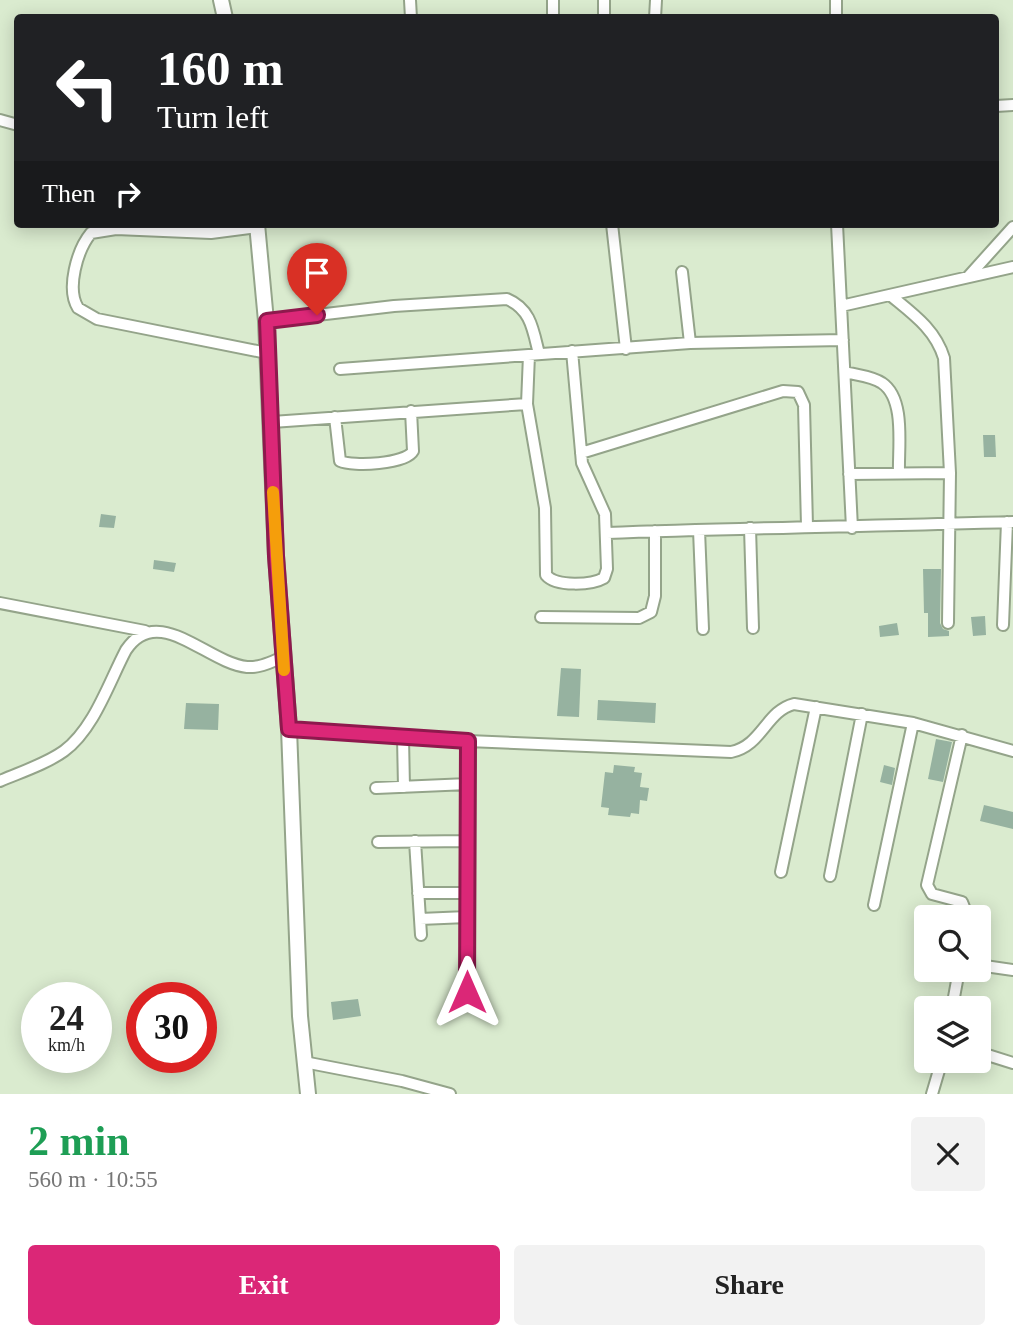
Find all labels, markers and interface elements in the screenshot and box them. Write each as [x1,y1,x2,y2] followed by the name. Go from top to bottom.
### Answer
[157,41,284,96] text: 160 m
[42,42,133,133] icon: left
[157,99,269,135] text: Turn left
[109,175,147,213] icon: right
[42,179,95,208] text: Then
[287,243,347,315] pin
[298,254,336,292] icon: arrive
[914,905,991,1073] map controls
[914,905,991,982] button: search
[430,955,504,1029] position arrow
[126,982,217,1073] speed limit sign: 30
[914,996,991,1073] button: layers
[49,999,84,1038] text: 24
[48,1035,85,1055] text: km/h
[911,1117,985,1191] button: close
[28,1118,130,1164] text: 2 min
[28,1167,158,1192] text: 560 m · 10:55
[28,1245,500,1325] button: Exit
[514,1245,985,1325] button: Share

